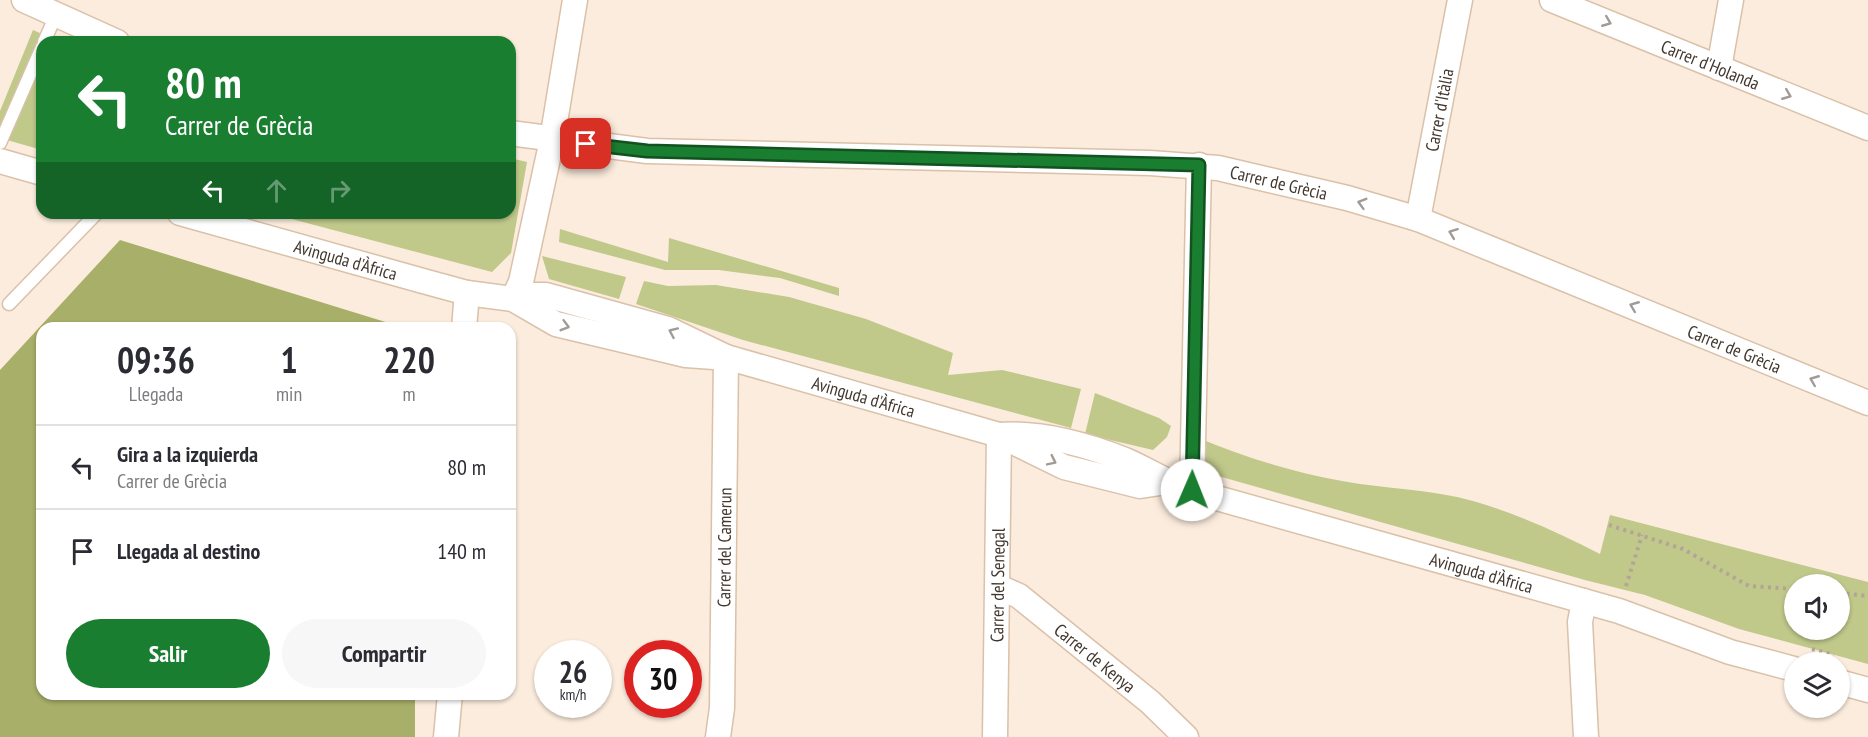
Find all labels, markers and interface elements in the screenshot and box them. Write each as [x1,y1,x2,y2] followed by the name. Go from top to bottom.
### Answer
[1600,15,1611,27] one-way arrow
[1658,34,1763,94] street label: Carrer d'Holanda
[165,55,242,110] text: 80 m
[66,60,144,138] icon: left
[1420,67,1458,153] street label: Carrer d'Itàlia
[1782,88,1792,101] one-way arrow
[165,108,313,142] text: Carrer de Grècia
[560,118,611,169] pin
[569,127,602,160] icon: arrive
[1228,160,1330,205] street label: Carrer de Grècia
[197,174,230,207] icon: left
[260,174,293,207] icon: ahead
[323,174,356,207] icon: right
[1357,198,1368,210] one-way arrow
[1448,227,1459,240] one-way arrow
[291,234,400,285] street label: Avinguda d'Àfrica
[1629,301,1640,313] one-way arrow
[559,319,570,331] one-way arrow
[1684,319,1785,378] street label: Carrer de Grècia
[669,327,680,339] one-way arrow
[117,336,195,383] text: 09:36
[280,336,298,383] text: 1
[383,336,435,383] text: 220
[809,371,918,422] street label: Avinguda d'Àfrica
[1809,375,1820,387] one-way arrow
[129,381,183,407] text: Llegada
[276,381,302,407] text: min
[403,381,416,407] text: m
[117,440,258,468] text: Gira a la izquierda
[66,451,99,484] icon: left
[447,453,486,481] text: 80 m
[1045,454,1056,466] one-way arrow
[1160,458,1224,522] position arrow
[117,468,227,494] text: Carrer de Grècia
[712,487,736,607] street label: Carrer del Camerun
[985,527,1009,642] street label: Carrer del Senegal
[66,535,99,568] icon: arrive
[117,537,260,565] text: Llegada al destino
[437,537,486,565] text: 140 m
[1427,547,1536,598] street label: Avinguda d'Àfrica
[1784,574,1850,718] map controls
[1784,574,1850,640] button: sound
[1050,618,1141,697] street label: Carrer de Kenya
[66,619,270,688] button: Salir
[282,619,486,688] button: Compartir
[624,640,702,718] speed limit sign: 30
[559,652,587,691] text: 26
[1784,652,1850,718] button: layers
[560,685,586,704] text: km/h

